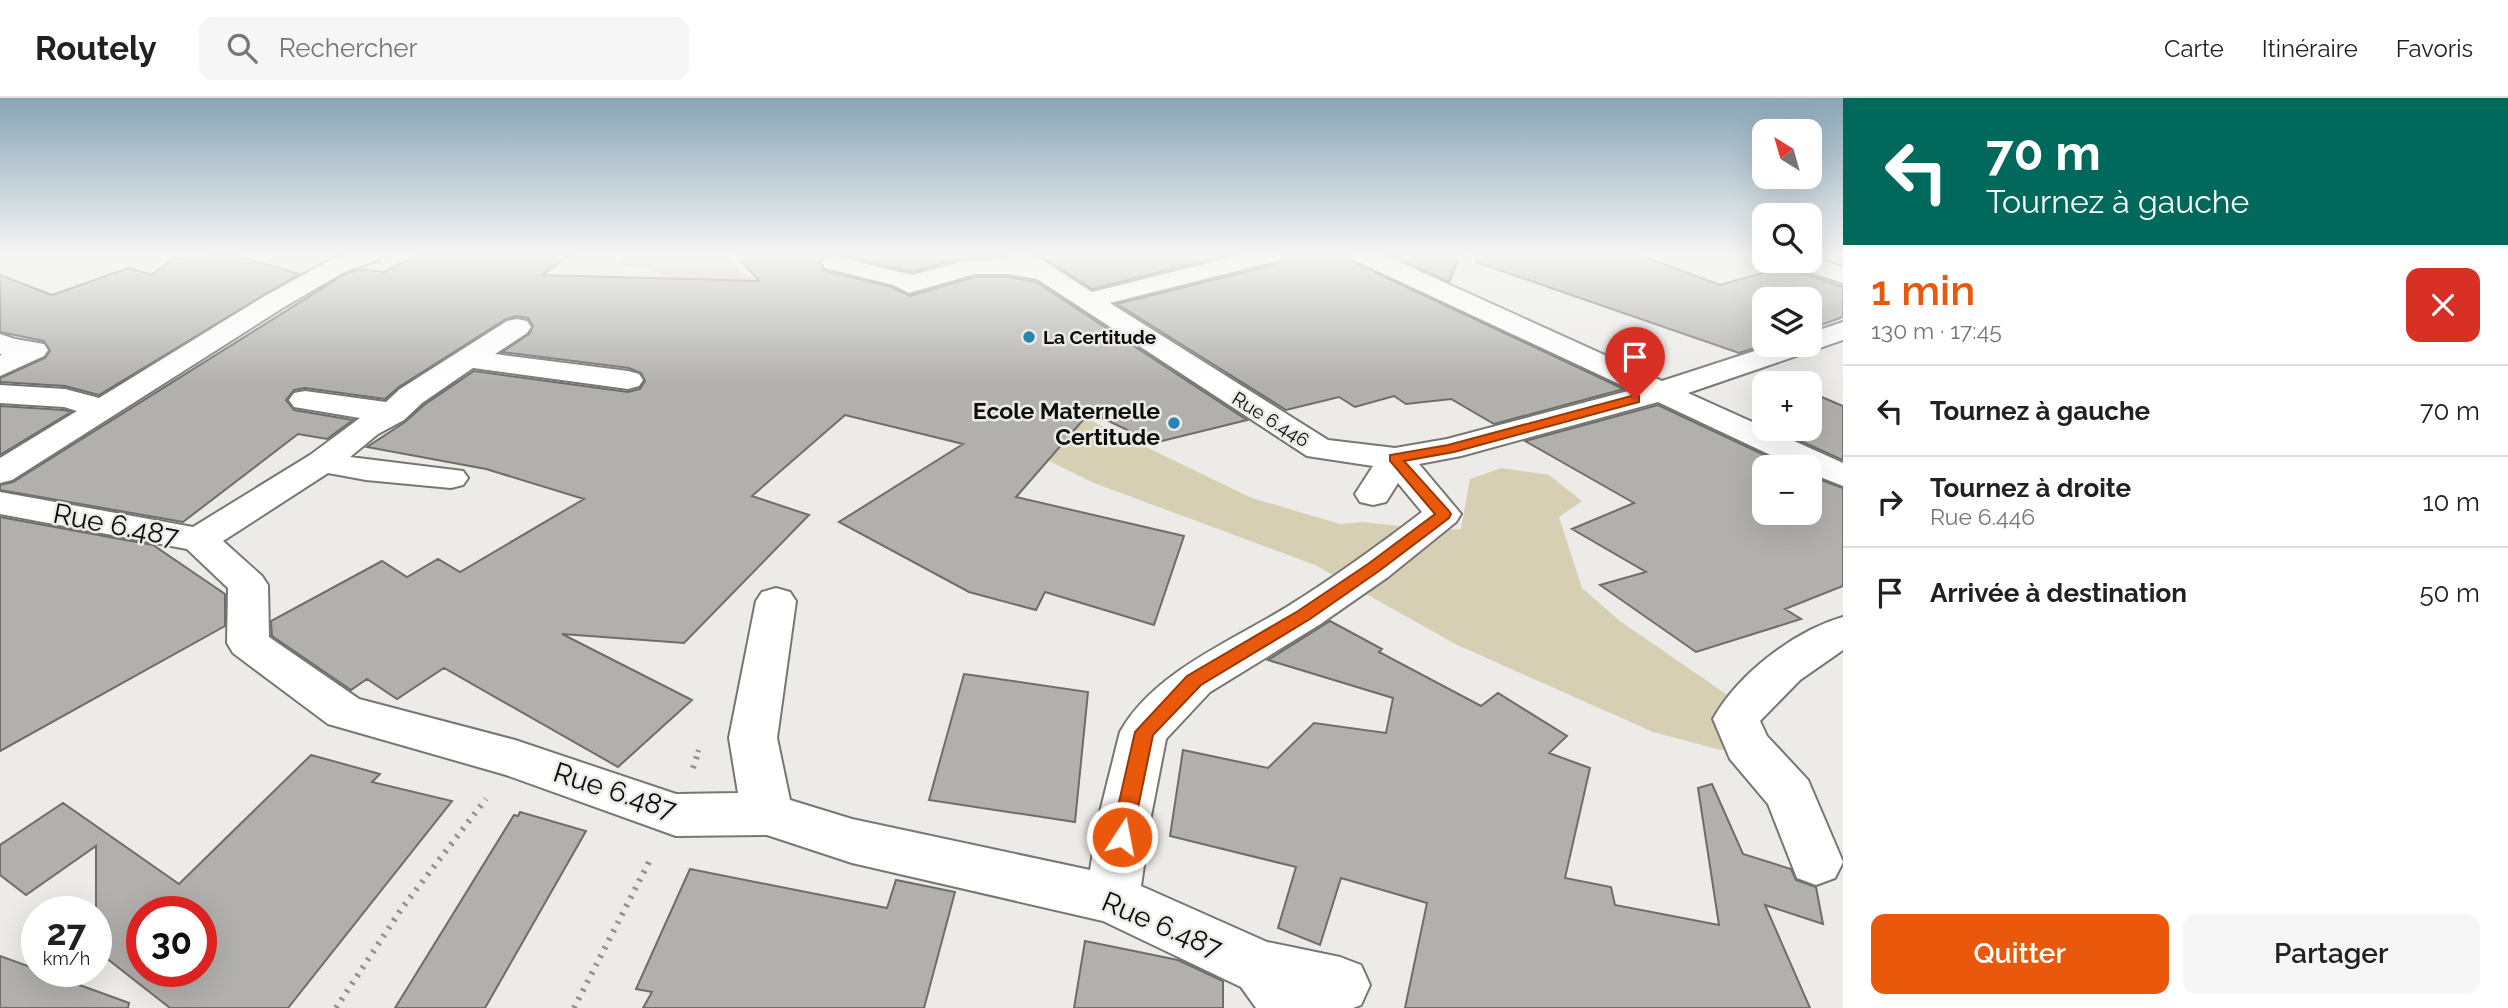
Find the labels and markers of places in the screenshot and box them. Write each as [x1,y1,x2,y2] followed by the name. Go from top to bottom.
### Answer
[1043,326,1156,348] place label: La Certitude
[1605,327,1665,399] pin
[1021,329,1037,345] marker: La Certitude
[973,397,1160,450] place label: Ecole Maternelle Certitude
[1166,415,1182,431] marker: Ecole Maternelle Certitude

